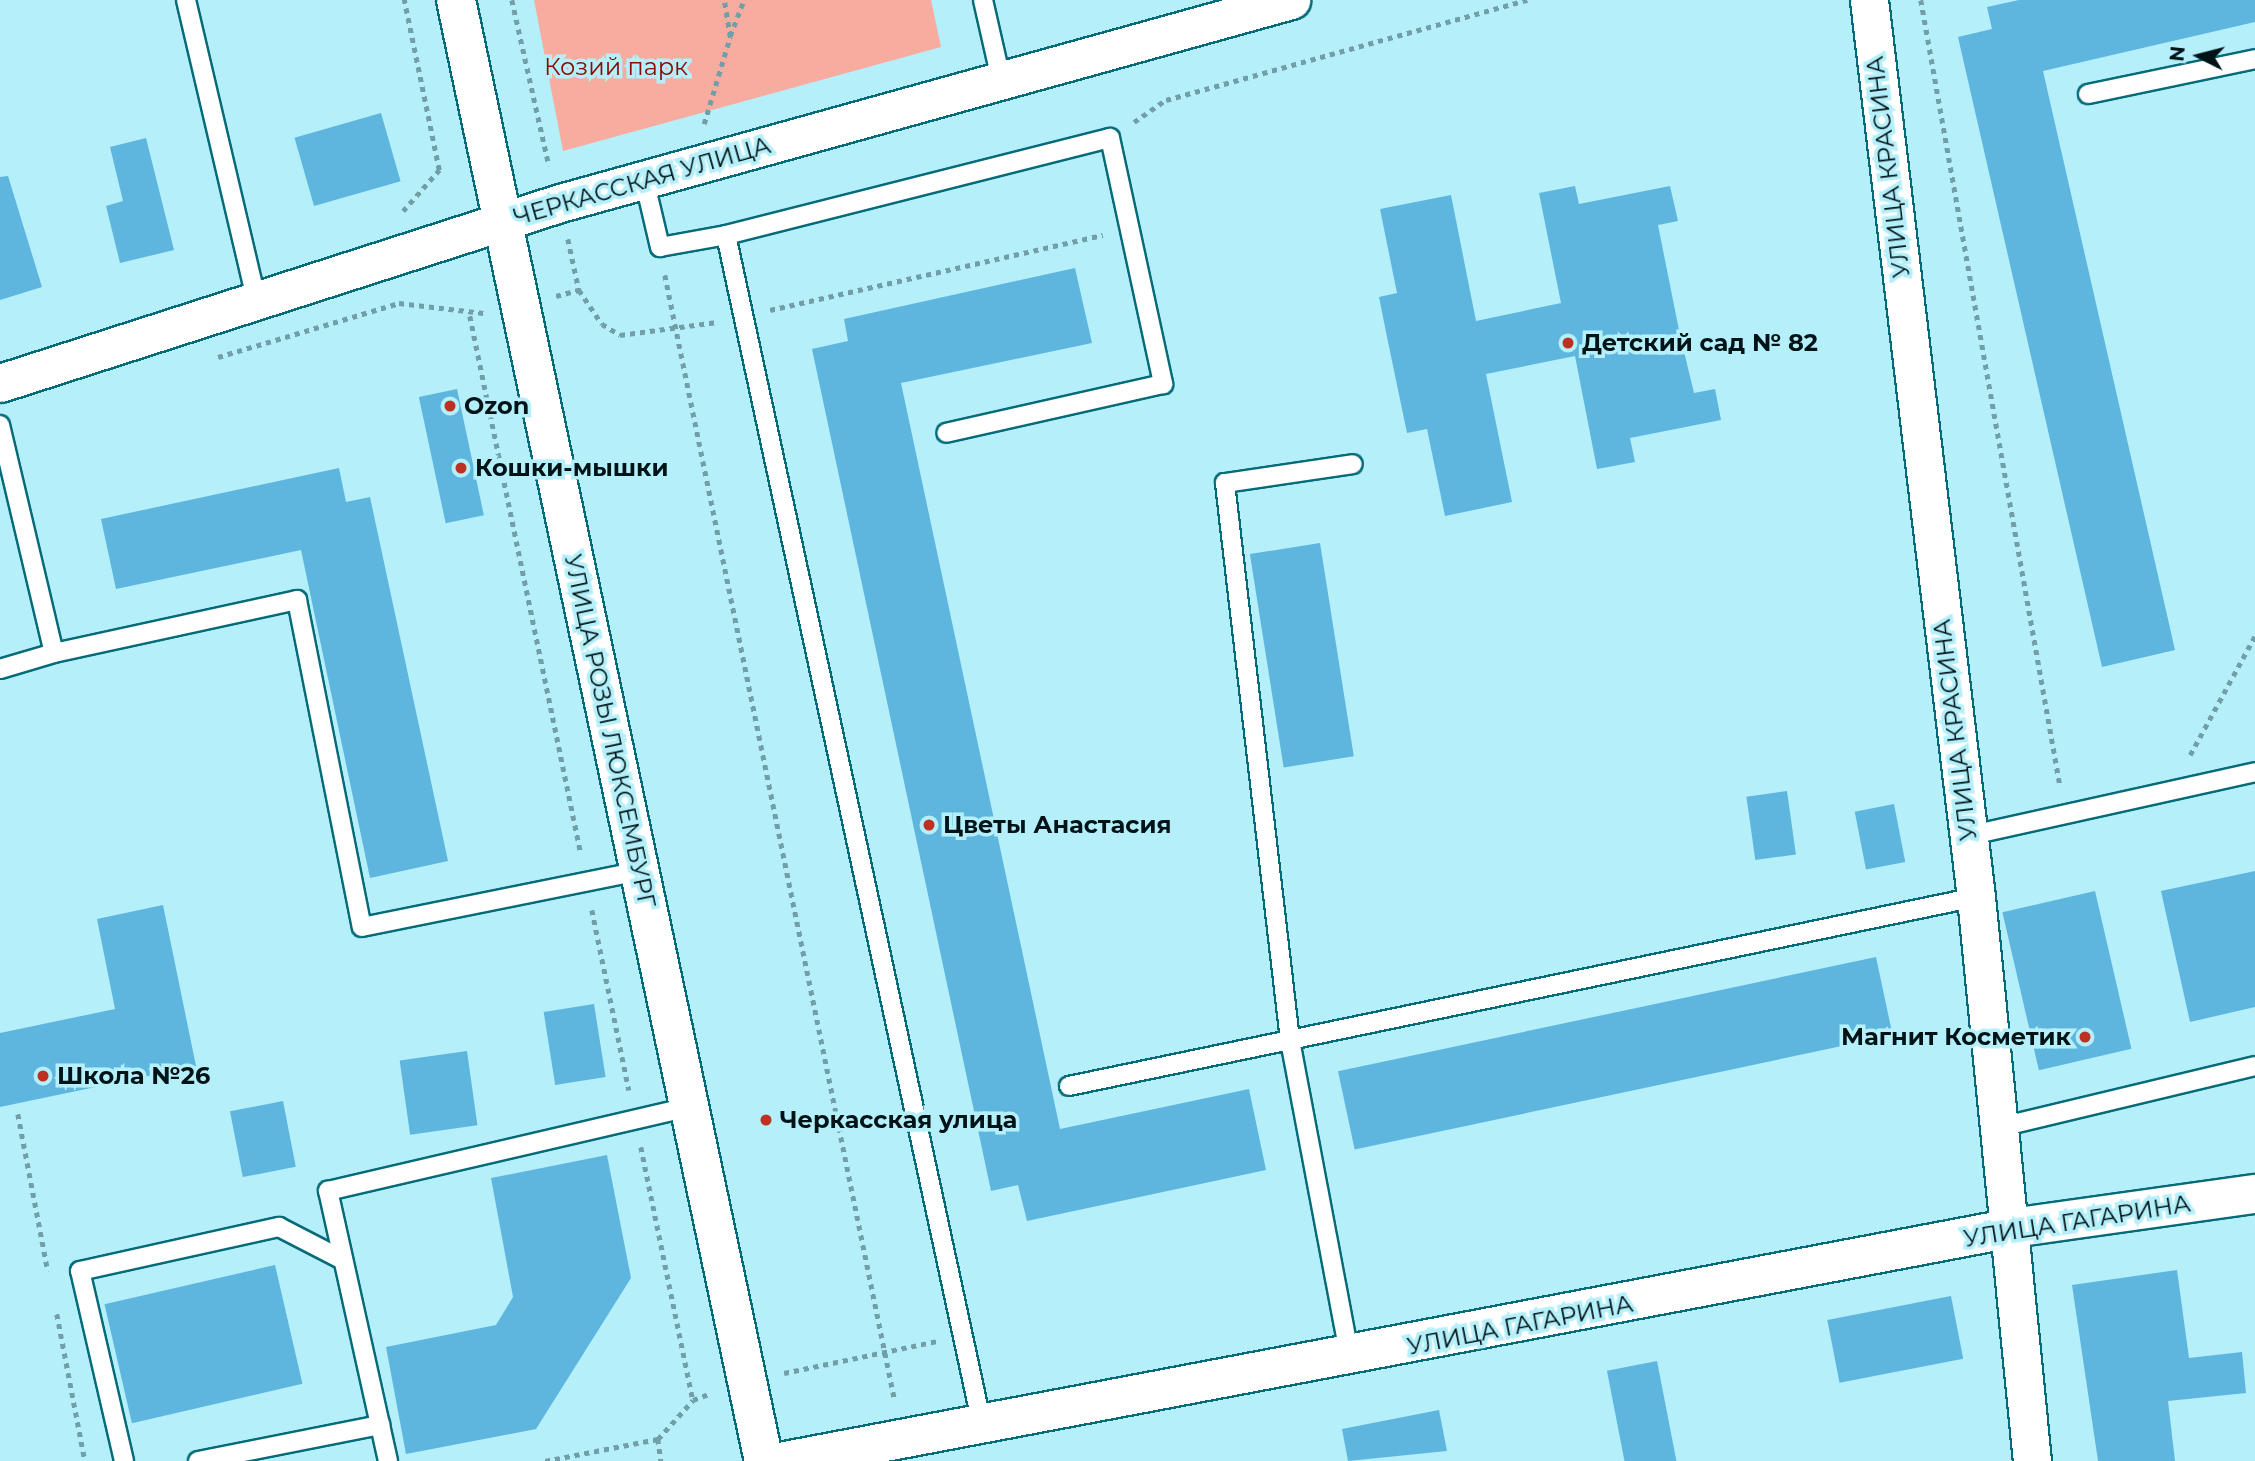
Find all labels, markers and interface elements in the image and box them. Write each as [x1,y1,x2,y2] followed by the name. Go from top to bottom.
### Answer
[2164,21,2234,91] north arrow
[2165,45,2190,63] text: N
[544,53,688,81] park label: Козий парк
[1860,55,1916,279] street label: УЛИЦА КРАСИНА
[510,130,774,232] street label: ЧЕРКАССКАЯ УЛИЦА
[1582,329,1818,357] place label: Детский сад № 82
[1560,335,1576,351] marker: Детский сад № 82
[464,392,529,420] place label: Ozon
[442,398,458,414] marker: Ozon
[475,454,669,482] place label: Кошки-мышки
[453,460,469,476] marker: Кошки-мышки
[558,552,662,910] street label: УЛИЦА РОЗЫ ЛЮКСЕМБУРГ
[1927,618,1983,842] street label: УЛИЦА КРАСИНА
[943,811,1171,839] place label: Цветы Анастасия
[921,817,937,833] marker: Цветы Анастасия
[1841,1023,2071,1051] place label: Магнит Косметик
[2077,1029,2093,1045] marker: Магнит Косметик
[57,1062,210,1090] place label: Школа №26
[35,1068,51,1084] marker: Школа №26
[780,1106,1017,1134] place label: Черкасская улица
[758,1112,774,1128] marker: Черкасская улица
[1961,1189,2193,1253] street label: УЛИЦА ГАГАРИНА
[1405,1289,1635,1361] street label: УЛИЦА ГАГАРИНА

